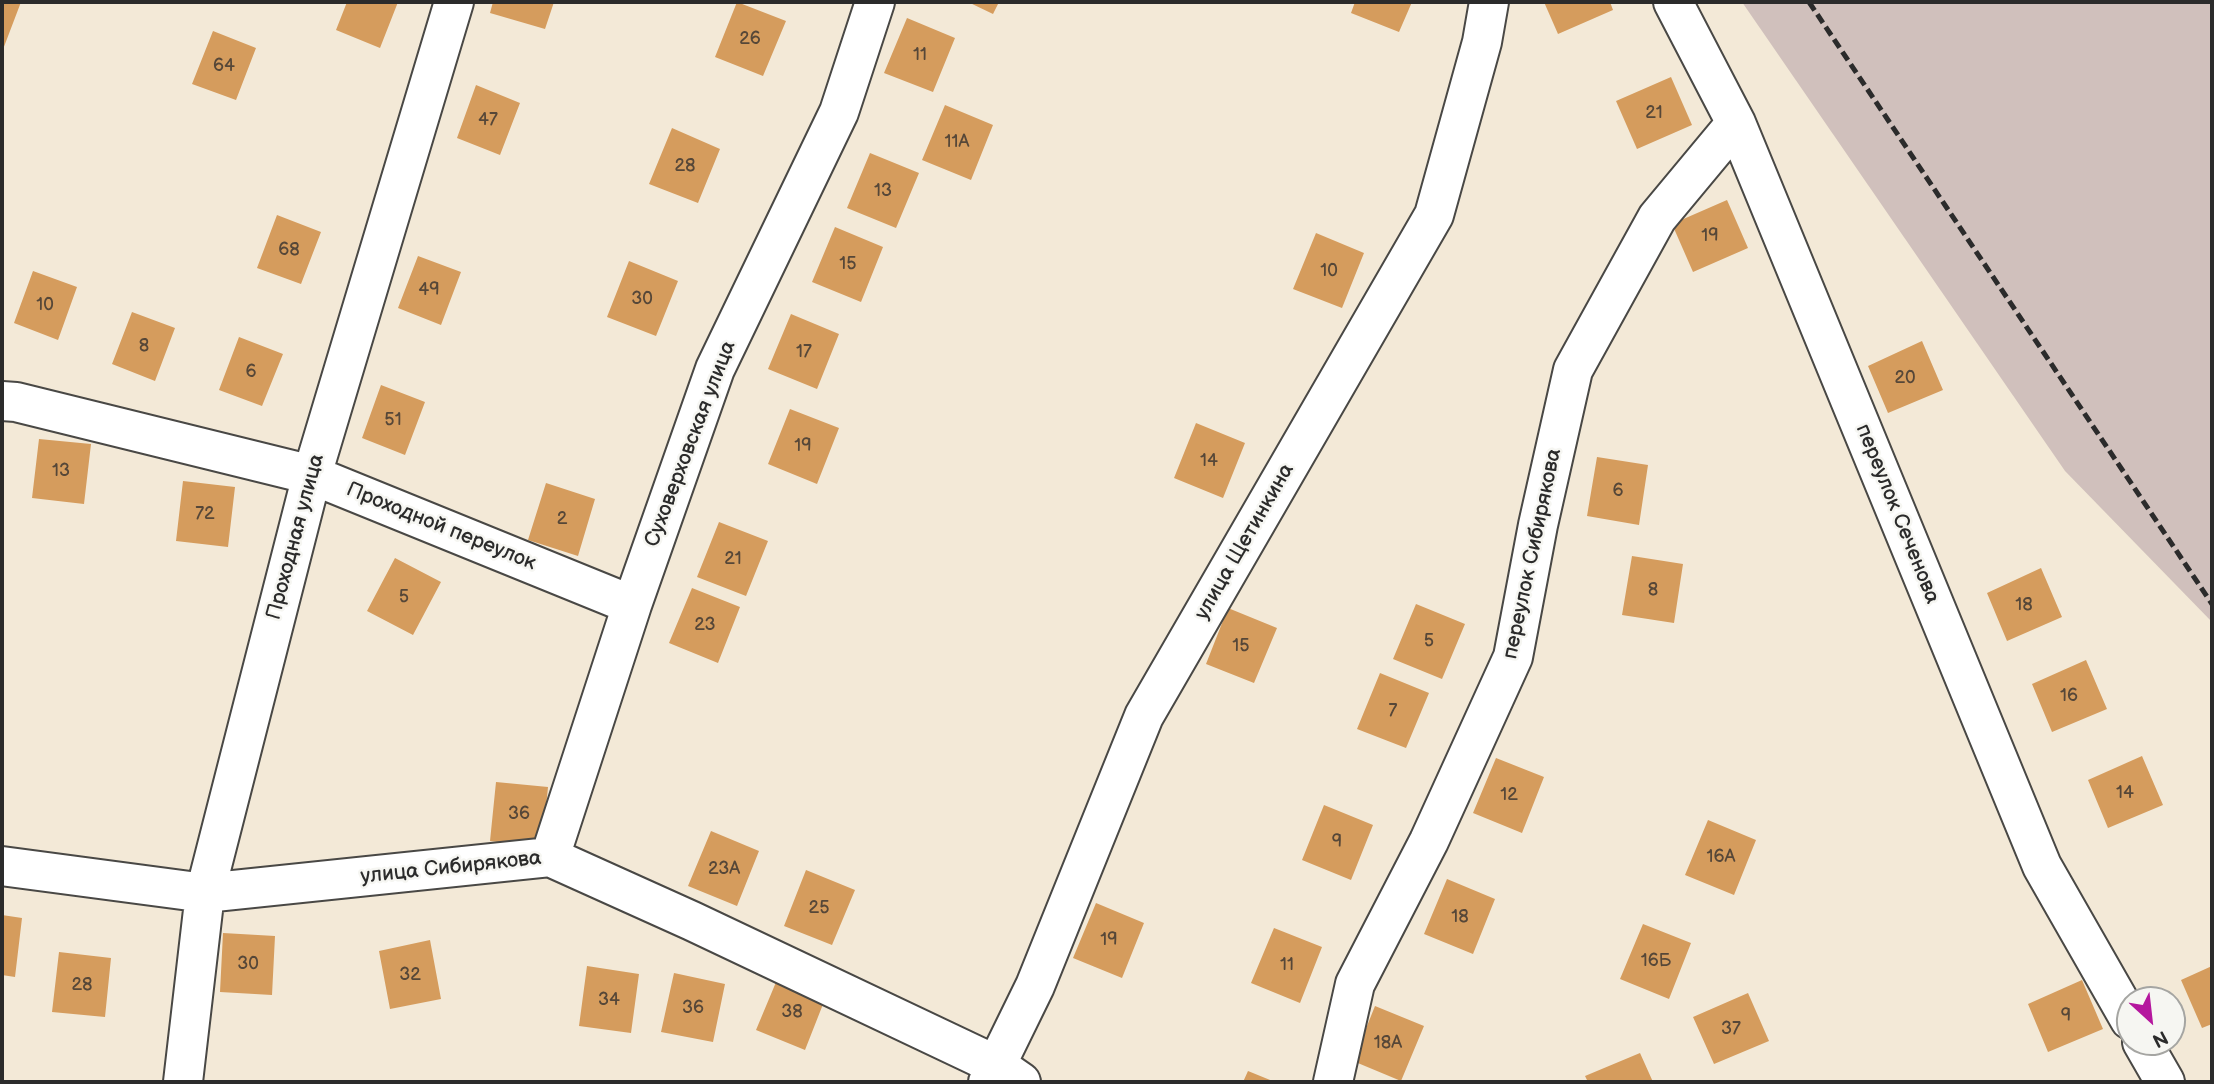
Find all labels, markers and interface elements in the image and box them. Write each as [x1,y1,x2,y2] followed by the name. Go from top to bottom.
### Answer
[739,28,761,50] house number: 26
[913,44,927,66] house number: 11
[213,55,235,77] house number: 64
[1645,102,1663,124] house number: 21
[478,109,498,131] house number: 47
[945,131,969,153] house number: 11А
[674,155,696,177] house number: 28
[874,180,892,202] house number: 13
[1701,225,1719,247] house number: 19
[278,239,300,261] house number: 68
[839,253,857,275] house number: 15
[1320,260,1338,282] house number: 10
[418,279,440,301] house number: 49
[631,288,653,310] house number: 30
[36,294,54,316] house number: 10
[139,335,149,357] house number: 8
[640,337,742,551] street label: Суховерховская улица
[796,341,812,363] house number: 17
[246,361,256,383] house number: 6
[1894,367,1916,389] house number: 20
[384,409,402,431] house number: 51
[1849,420,1945,608] street label: переулок Сеченова
[794,435,812,457] house number: 19
[1498,446,1568,662] street label: переулок Сибирякова
[1200,450,1218,472] house number: 14
[262,451,330,623] street label: Проходная улица
[1190,459,1300,625] street label: улица Щетинкина
[52,460,70,482] house number: 13
[342,477,540,577] street label: Проходной переулок
[1613,480,1623,502] house number: 6
[195,503,215,525] house number: 72
[557,508,567,530] house number: 2
[724,548,742,570] house number: 21
[1648,579,1658,601] house number: 8
[399,586,409,608] house number: 5
[2015,594,2033,616] house number: 18
[694,614,716,636] house number: 23
[1424,630,1434,652] house number: 5
[1232,635,1250,657] house number: 15
[2060,685,2078,707] house number: 16
[1389,700,1397,722] house number: 7
[2116,782,2134,804] house number: 14
[1500,784,1518,806] house number: 12
[508,803,530,825] house number: 36
[1332,831,1342,853] house number: 9
[359,846,543,890] street label: улица Сибирякова
[1707,846,1735,868] house number: 16А
[708,858,740,880] house number: 23А
[809,897,829,919] house number: 25
[1451,906,1469,928] house number: 18
[1100,929,1118,951] house number: 19
[1641,950,1671,972] house number: 16Б
[237,953,259,975] house number: 30
[1280,954,1294,976] house number: 11
[399,964,421,986] house number: 32
[71,974,93,996] house number: 28
[2116,986,2186,1056] north arrow
[598,989,620,1011] house number: 34
[682,997,704,1019] house number: 36
[781,1001,803,1023] house number: 38
[2061,1005,2071,1027] house number: 9
[1721,1018,1741,1040] house number: 37
[2148,1025,2171,1052] text: N
[1374,1032,1402,1054] house number: 18А

